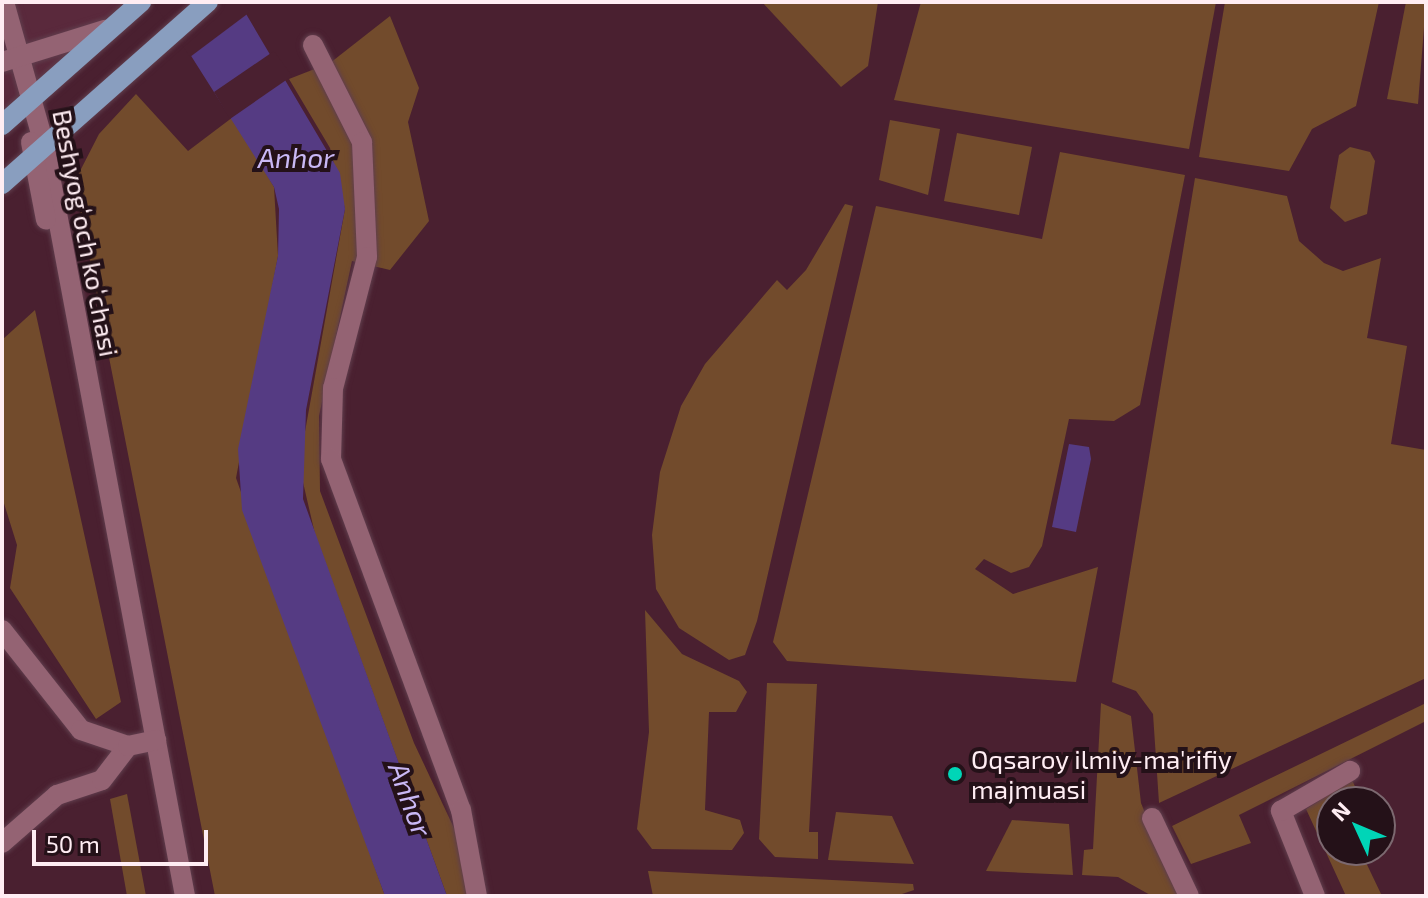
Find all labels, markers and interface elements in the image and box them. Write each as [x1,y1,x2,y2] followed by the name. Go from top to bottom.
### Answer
[47,107,125,359] street label: Beshyogʻoch koʻchasi
[258,140,334,174] water label: Anhor
[971,743,1232,804] place label: Oqsaroy ilmiy-ma'rifiy majmuasi
[382,757,440,841] water label: Anhor
[946,765,964,783] marker: Oqsaroy ilmiy-ma'rifiy majmuasi
[1316,786,1396,866] north arrow
[1325,796,1355,825] text: N
[36,814,212,864] scale bar
[46,829,100,858] text: 50 m

